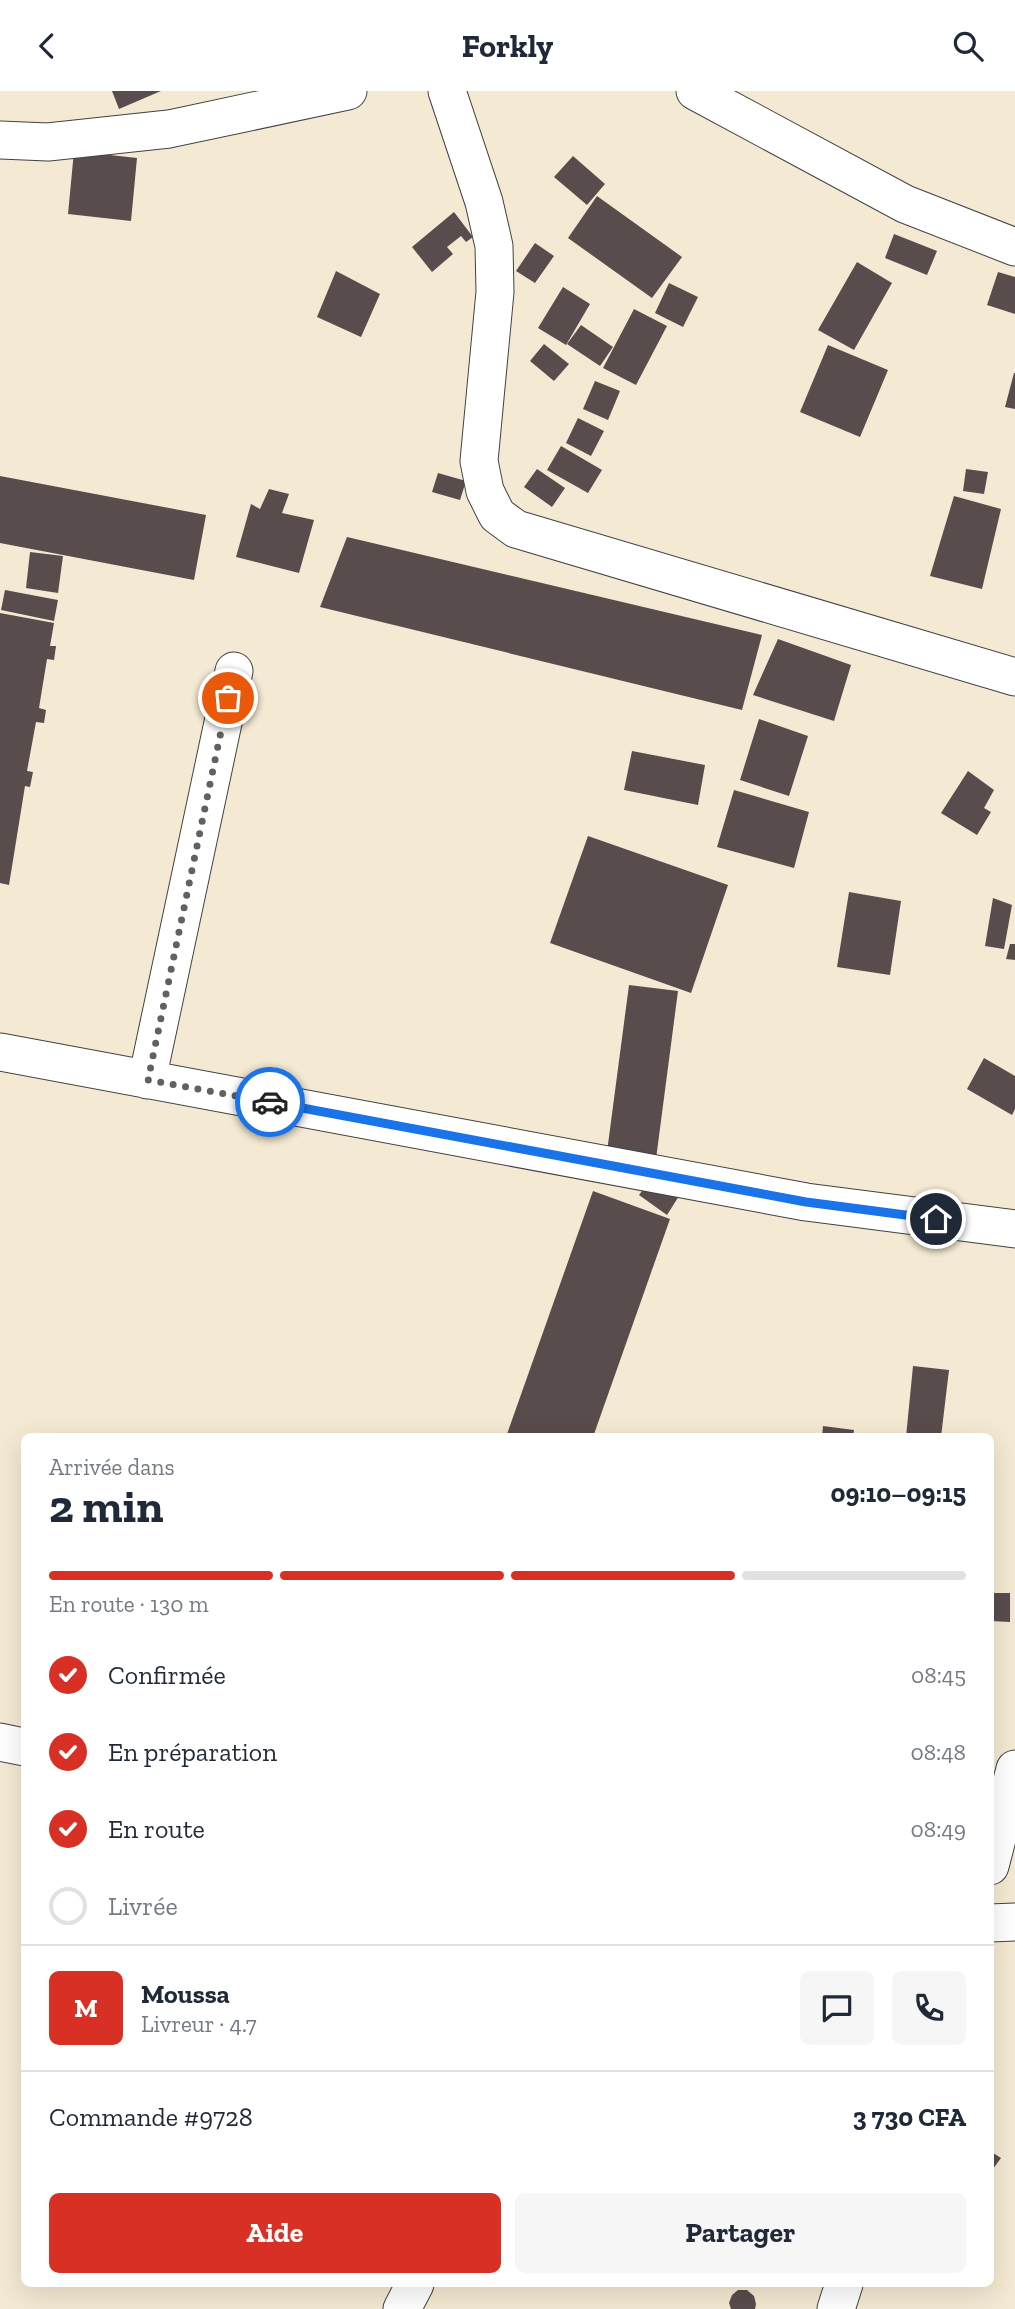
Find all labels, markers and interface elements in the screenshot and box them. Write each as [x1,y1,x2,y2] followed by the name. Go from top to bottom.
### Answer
[28,27,66,65] icon: back
[462,27,553,65] text: Forkly
[949,27,987,65] icon: search
[198,668,258,728] pin
[209,679,247,717] icon: bag
[235,1067,305,1137] courier
[251,1083,289,1121] icon: car
[906,1189,966,1249] pin
[917,1200,955,1238] icon: home
[49,1453,175,1481] text: Arrivée dans
[830,1477,966,1509] text: 09:10–09:15
[49,1479,164,1534] text: 2 min
[49,1590,209,1618] text: En route · 130 m
[49,1656,87,1694] icon: check
[108,1659,226,1691] text: Confirmée
[911,1661,966,1689] text: 08:45
[49,1733,87,1771] icon: check
[108,1736,277,1768] text: En préparation
[910,1738,966,1766] text: 08:48
[49,1810,87,1848] icon: check
[108,1813,205,1845] text: En route
[911,1815,966,1843] text: 08:49
[108,1890,178,1922] text: Livrée
[800,1971,874,2045] button: chat
[892,1971,966,2045] button: phone
[141,1978,230,2010] text: Moussa
[74,1992,98,2024] text: M
[141,2010,256,2038] text: Livreur · 4.7
[49,2101,253,2133] text: Commande #9728
[853,2101,966,2133] text: 3 730 CFA
[49,2193,501,2273] button: Aide
[515,2193,966,2273] button: Partager

